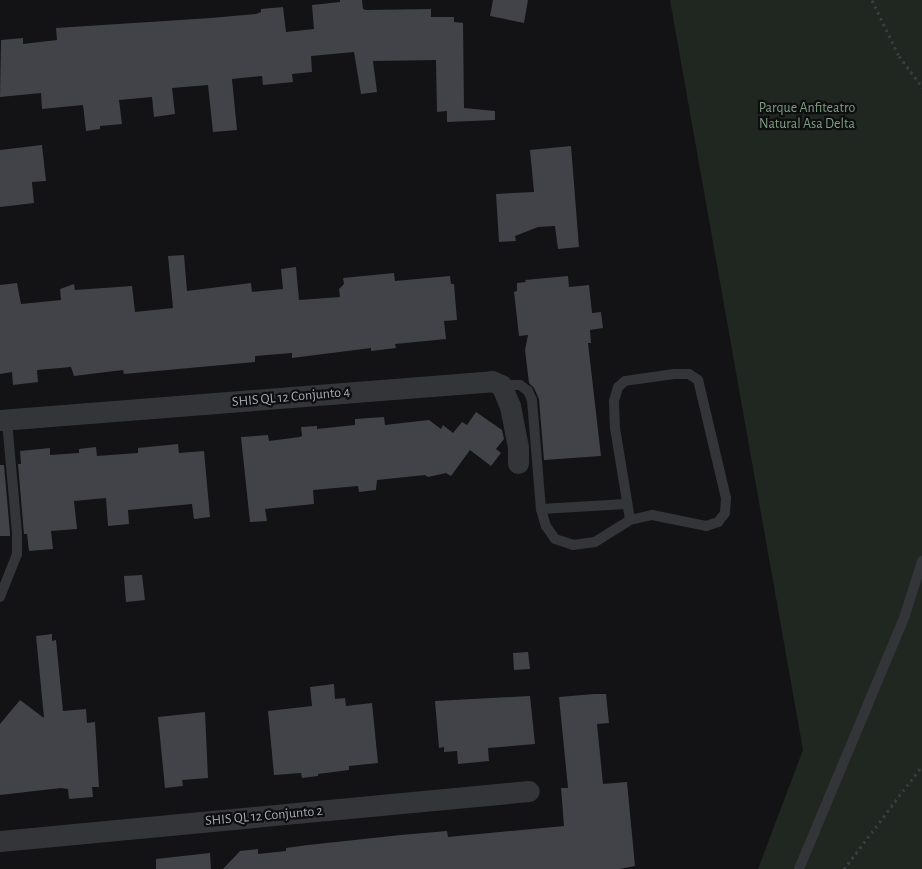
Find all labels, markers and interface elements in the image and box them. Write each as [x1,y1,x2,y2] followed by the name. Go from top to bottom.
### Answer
[759,100,855,132] park label: Parque Anfiteatro Natural Asa Delta
[231,383,351,411] street label: SHIS QL 12 Conjunto 4
[204,802,324,830] street label: SHIS QL 12 Conjunto 2

